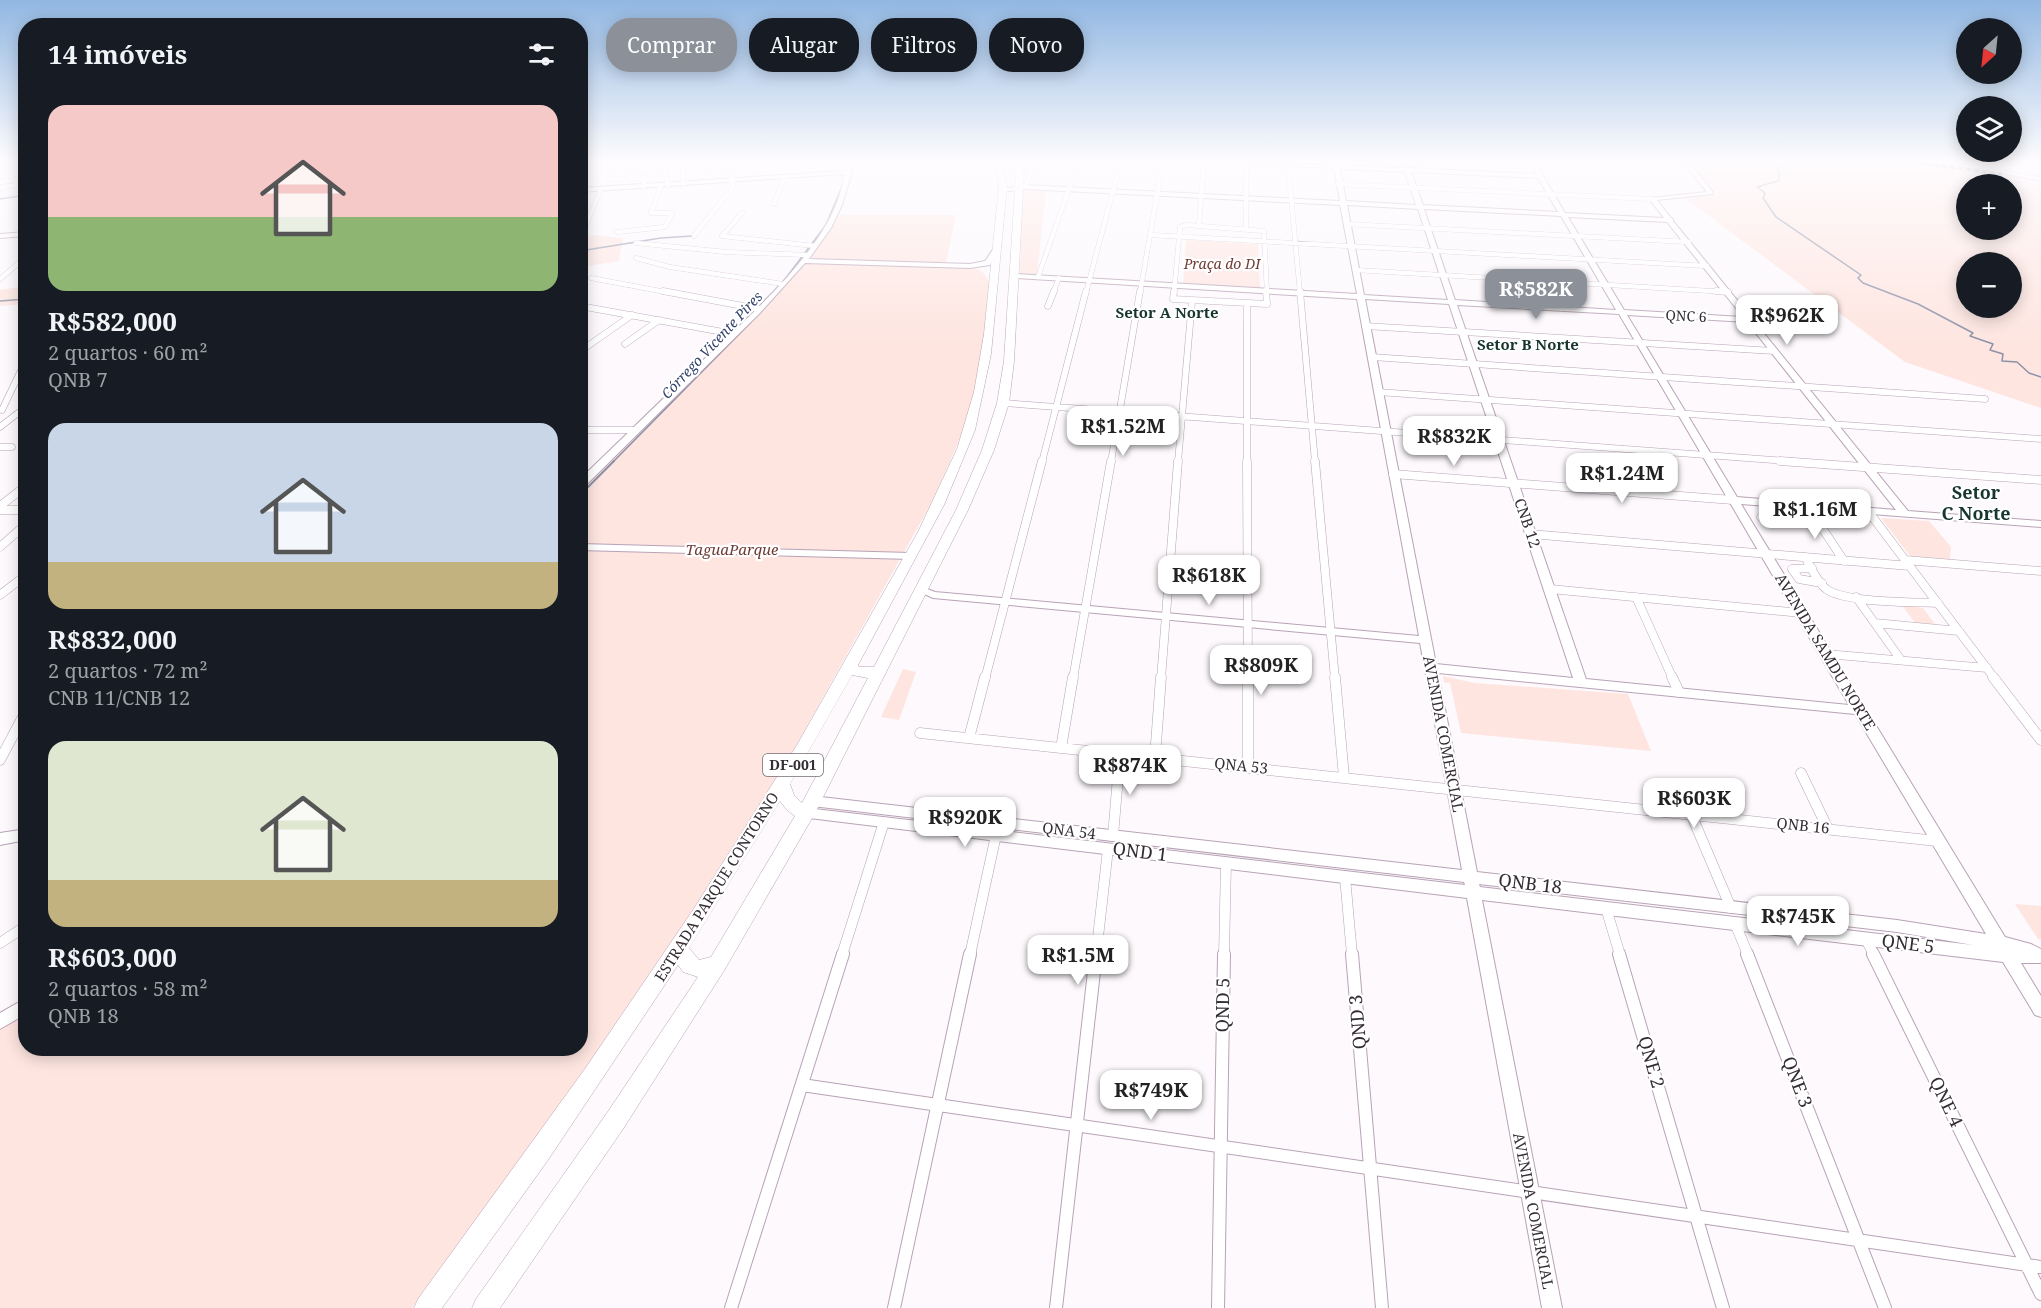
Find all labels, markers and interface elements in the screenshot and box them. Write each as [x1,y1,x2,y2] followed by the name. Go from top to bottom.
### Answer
[606,18,737,72] chip: Comprar
[749,18,859,72] chip: Alugar
[871,18,977,72] chip: Filtros
[989,18,1084,72] chip: Novo
[1956,18,2022,84] north arrow
[1956,18,2022,318] map controls
[48,36,187,72] text: 14 imóveis
[525,38,558,71] icon: filters
[1956,96,2022,162] button: layers
[249,144,357,252] icon: home
[1956,174,2022,240] button: +
[1956,252,2022,318] button: −
[1183,254,1261,273] park label: Praça do DI
[1487,269,1585,320] pin: R$582K
[1499,275,1573,302] text: R$582K
[657,287,767,402] water label: Córrego Vicente Pires
[1738,295,1836,346] pin: R$962K
[1750,301,1824,328] text: R$962K
[1115,302,1219,322] district label: Setor A Norte
[48,303,177,339] text: R$582,000
[1665,305,1707,326] street label: QNC 6
[1477,334,1579,354] district label: Setor B Norte
[48,339,208,366] text: 2 quartos · 60 m²
[48,366,108,393] text: QNB 7
[1068,406,1178,457] pin: R$1.52M
[1081,412,1165,439] text: R$1.52M
[1405,416,1503,467] pin: R$832K
[1417,422,1491,449] text: R$832K
[1567,453,1677,504] pin: R$1.24M
[1580,459,1664,486] text: R$1.24M
[249,462,357,570] icon: home
[1942,480,2010,525] district label: Setor C Norte
[1760,489,1870,540] pin: R$1.16M
[1510,495,1546,550] street label: CNB 12
[1773,495,1857,522] text: R$1.16M
[686,539,779,559] park label: TaguaParque
[1160,555,1258,606] pin: R$618K
[1172,561,1246,588] text: R$618K
[1771,569,1881,734] street label: AVENIDA SAMDU NORTE
[48,621,177,657] text: R$832,000
[1212,645,1310,696] pin: R$809K
[1224,651,1298,678] text: R$809K
[1419,654,1469,814] street label: AVENIDA COMERCIAL
[48,657,208,684] text: 2 quartos · 72 m²
[48,684,190,711] text: CNB 11/CNB 12
[1081,745,1179,796] pin: R$874K
[1093,751,1167,778] text: R$874K
[1213,752,1269,778] street label: QNA 53
[763,754,823,776] road number: DF-001
[1645,778,1743,829] pin: R$603K
[249,780,357,888] icon: home
[1657,784,1731,811] text: R$603K
[649,788,783,985] street label: ESTRADA PARQUE CONTORNO
[916,797,1014,848] pin: R$920K
[928,803,1002,830] text: R$920K
[1776,812,1831,838] street label: QNB 16
[1041,817,1098,843] street label: QNA 54
[1111,836,1169,866] street label: QND 1
[1497,867,1563,899] street label: QNB 18
[1749,896,1847,947] pin: R$745K
[1761,902,1835,929] text: R$745K
[1880,928,1936,958] street label: QNE 5
[1029,935,1127,986] pin: R$1.5M
[48,939,177,975] text: R$603,000
[1041,941,1115,968] text: R$1.5M
[48,975,208,1002] text: 2 quartos · 58 m²
[1210,977,1234,1033] street label: QND 5
[1343,994,1371,1050] street label: QND 3
[48,1002,119,1029] text: QNB 18
[1633,1033,1671,1091] street label: QNE 2
[1777,1053,1819,1111] street label: QNE 3
[1102,1070,1200,1121] pin: R$749K
[1924,1072,1969,1131] street label: QNE 4
[1114,1076,1188,1103] text: R$749K
[1509,1131,1559,1291] street label: AVENIDA COMERCIAL

